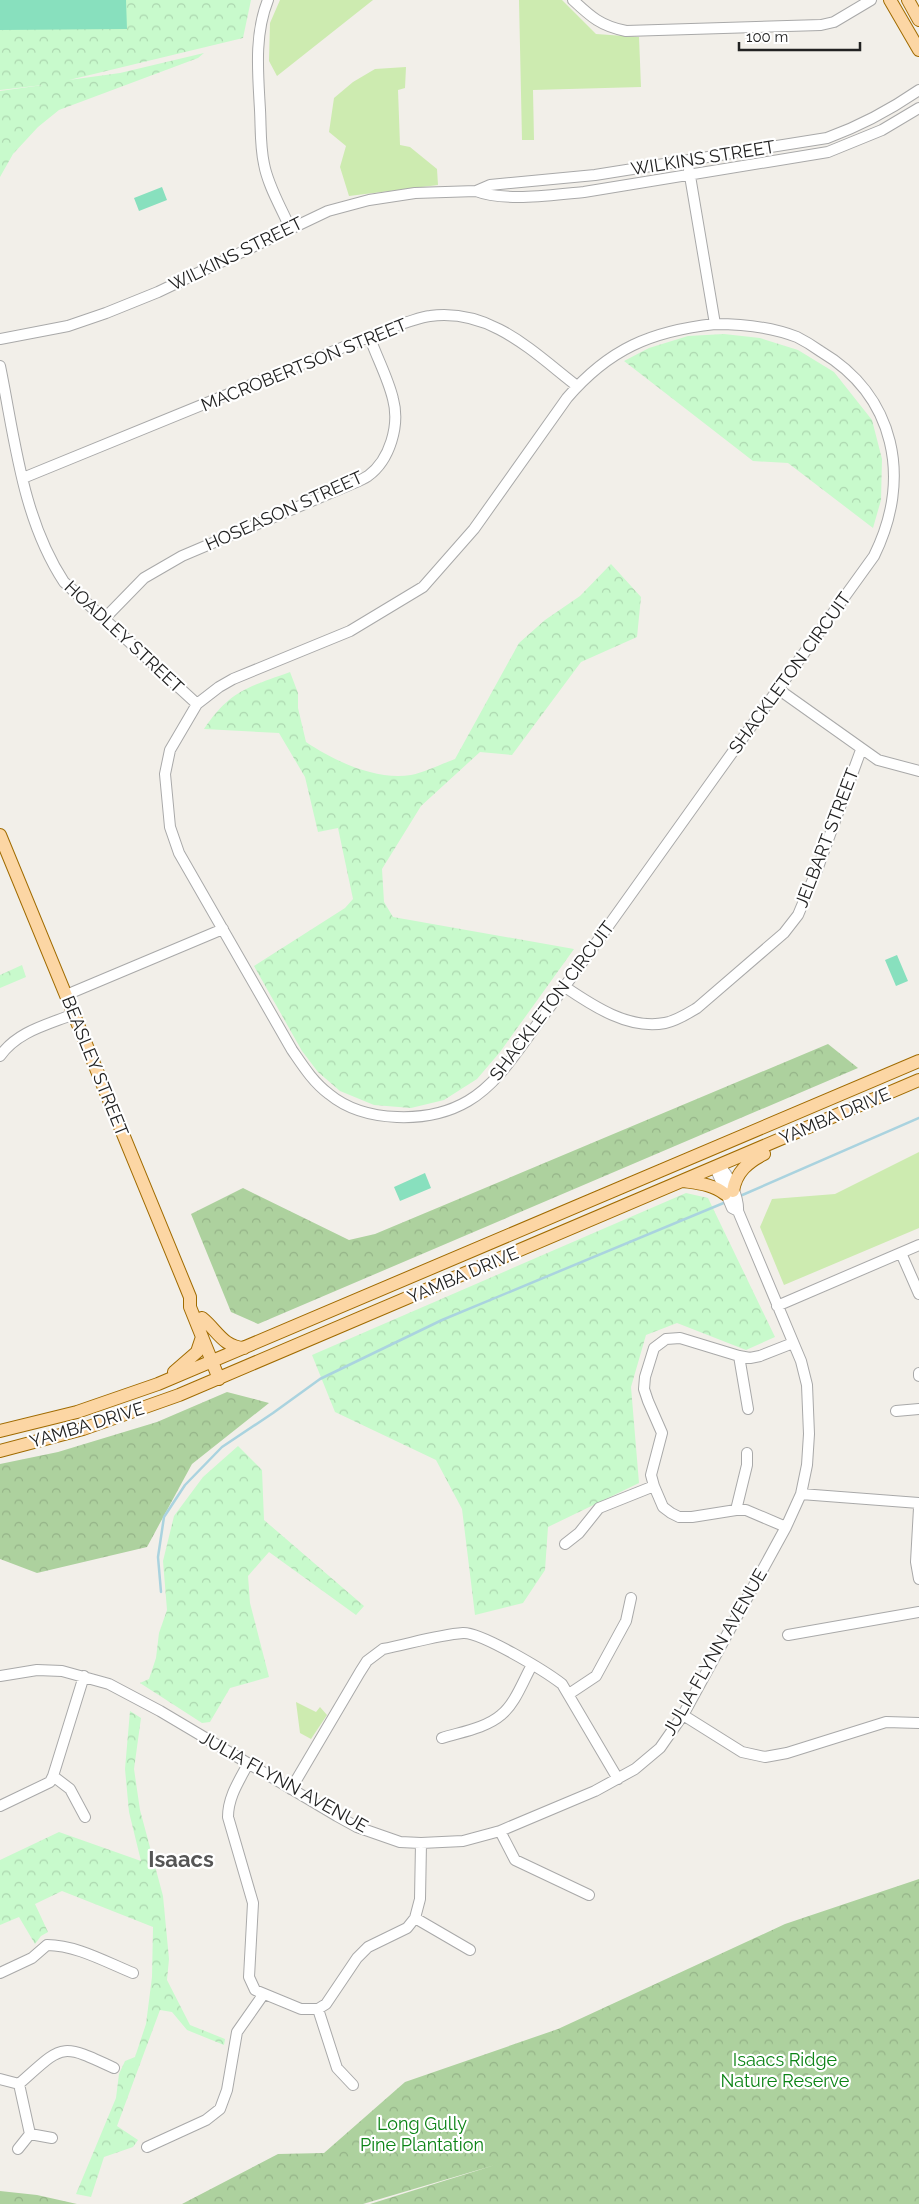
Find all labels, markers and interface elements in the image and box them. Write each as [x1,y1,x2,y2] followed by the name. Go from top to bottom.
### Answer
[739,20,860,52] scale bar
[746,28,788,46] text: 100 m
[629,136,777,179] street label: WILKINS STREET
[166,212,306,295] street label: WILKINS STREET
[198,314,410,416] street label: MACROBERTSON STREET
[202,466,366,555] street label: HOSEASON STREET
[60,576,188,697] street label: HOADLEY STREET
[724,588,855,757] street label: SHACKLETON CIRCUIT
[790,765,863,910] street label: JELBART STREET
[485,917,618,1084] street label: SHACKLETON CIRCUIT
[58,993,133,1139] street label: BEASLEY STREET
[776,1083,893,1148] street label: YAMBA DRIVE
[404,1242,521,1307] street label: YAMBA DRIVE
[27,1397,147,1452] street label: YAMBA DRIVE
[658,1565,771,1739] street label: JULIA FLYNN AVENUE
[197,1727,372,1837] street label: JULIA FLYNN AVENUE
[148,1846,214,1872] district label: Isaacs
[721,2049,850,2091] park label: Isaacs Ridge Nature Reserve
[360,2113,484,2155] park label: Long Gully Pine Plantation

